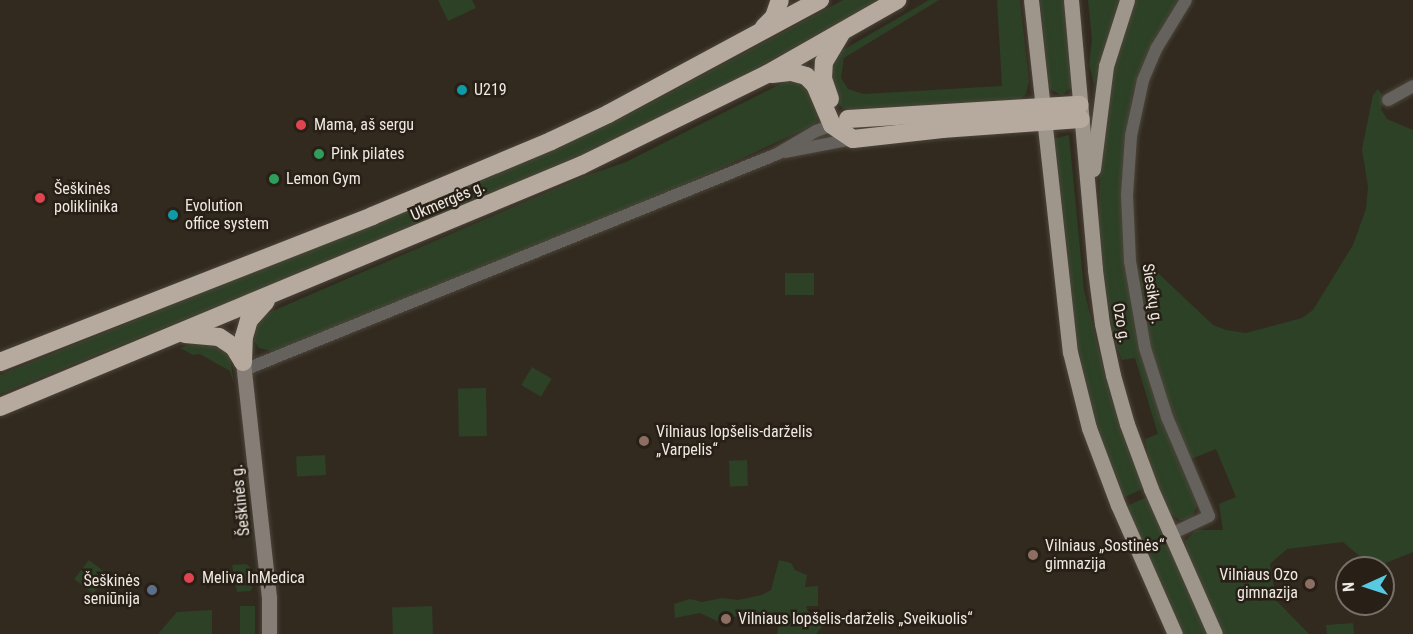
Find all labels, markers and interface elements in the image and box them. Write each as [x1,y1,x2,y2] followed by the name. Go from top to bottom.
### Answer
[474,80,507,100] place label: U219
[455,83,469,97] marker: U219
[314,115,414,135] place label: Mama, aš sergu
[292,116,310,134] marker: Mama, aš sergu
[331,144,405,164] place label: Pink pilates
[312,147,326,161] marker: Pink pilates
[286,169,361,189] place label: Lemon Gym
[267,172,281,186] marker: Lemon Gym
[408,177,488,225] street label: Ukmergės g.
[54,179,118,217] place label: Šeškinės poliklinika
[31,189,49,207] marker: Šeškinės poliklinika
[185,196,269,234] place label: Evolution office system
[166,208,180,222] marker: Evolution office system
[1138,262,1166,326] street label: Siesikų g.
[1108,301,1134,345] street label: Ozo g.
[656,422,813,460] place label: Vilniaus lopšelis-darželis „Varpelis“
[637,434,651,448] marker: Vilniaus lopšelis-darželis „Varpelis“
[228,463,254,537] street label: Šeškinės g.
[1045,536,1164,574] place label: Vilniaus „Sostinės“ gimnazija
[1026,548,1040,562] marker: Vilniaus „Sostinės“ gimnazija
[1335,556,1395,616] north arrow
[1219,565,1298,603] place label: Vilniaus Ozo gimnazija
[202,568,305,588] place label: Meliva InMedica
[180,569,198,587] marker: Meliva InMedica
[83,571,140,609] place label: Šeškinės seniūnija
[1303,577,1317,591] marker: Vilniaus Ozo gimnazija
[1339,581,1358,592] text: N
[145,583,159,597] marker: Šeškinės seniūnija
[738,609,973,629] place label: Vilniaus lopšelis-darželis „Sveikuolis“
[719,612,733,626] marker: Vilniaus lopšelis-darželis „Sveikuolis“

